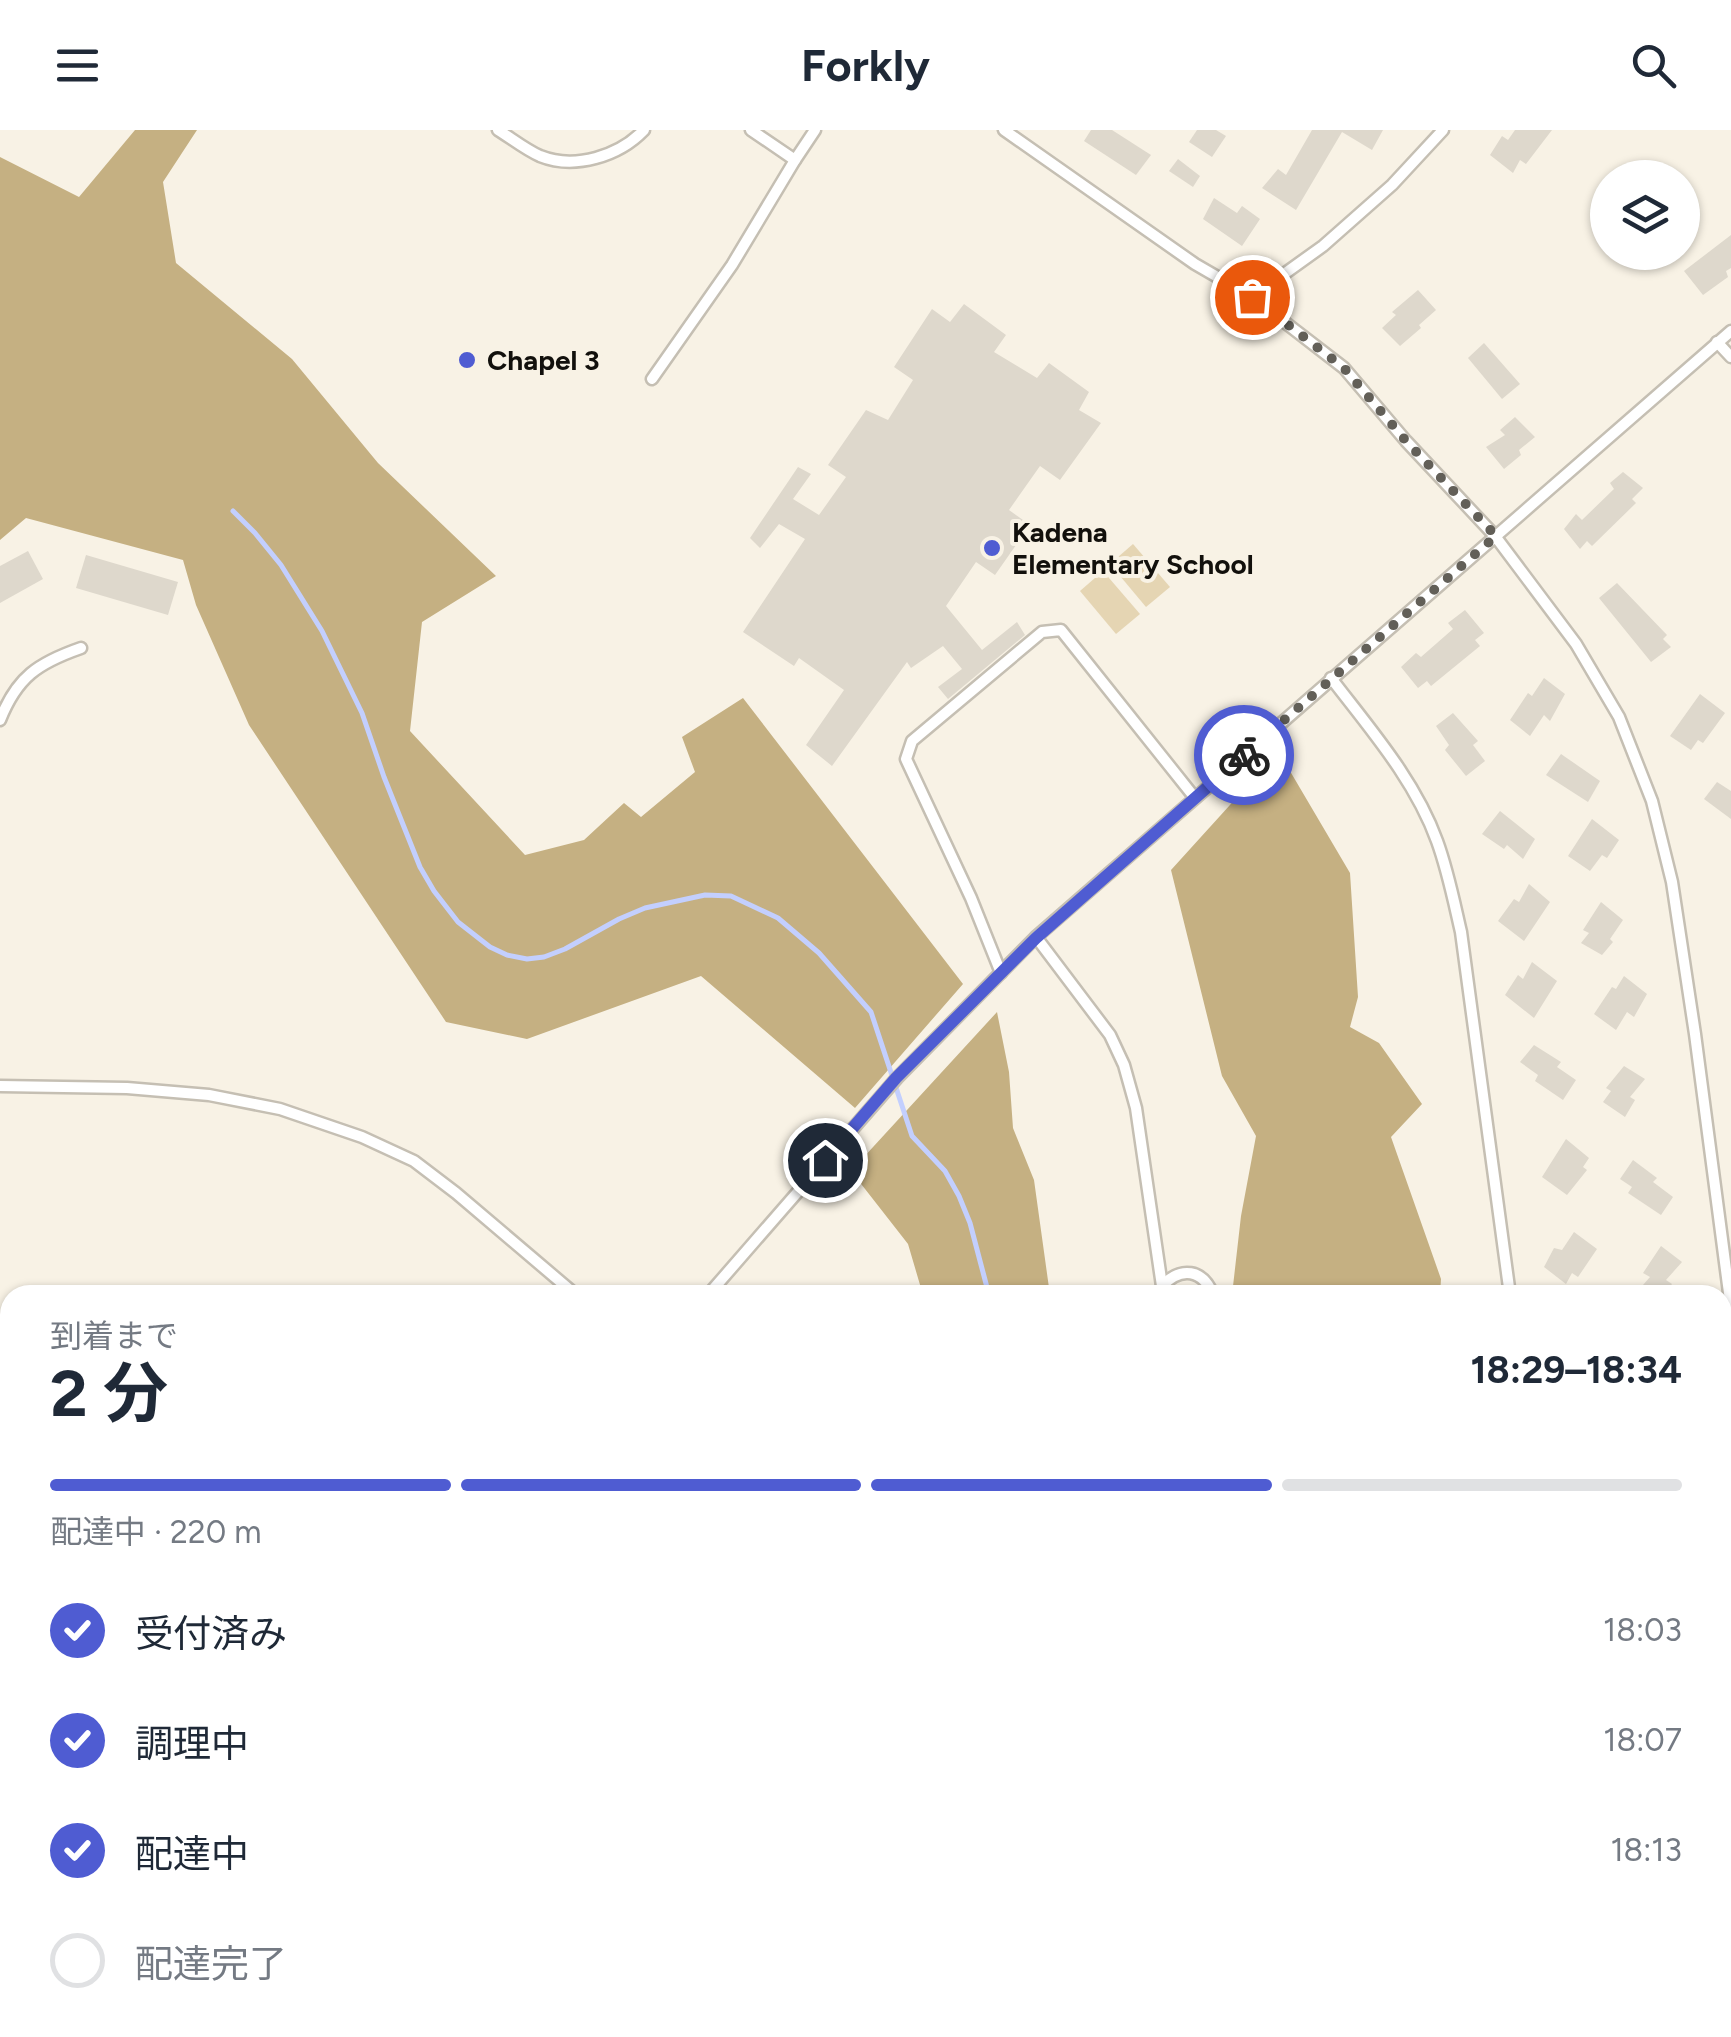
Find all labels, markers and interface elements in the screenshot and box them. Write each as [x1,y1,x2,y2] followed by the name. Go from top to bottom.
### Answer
[50,38,105,93] icon: menu
[801,38,930,92] text: Forkly
[1626,38,1681,93] icon: search
[1590,160,1700,270] map controls
[1590,160,1700,270] button: layers
[1210,255,1295,340] pin
[1225,270,1280,325] icon: bag
[487,343,600,377] place label: Chapel 3
[456,349,478,371] marker: Chapel 3
[1012,515,1254,581] place label: Kadena Elementary School
[981,537,1003,559] marker: Kadena Elementary School
[1194,705,1294,805] courier
[1217,728,1272,783] icon: bike
[783,1118,868,1203] pin
[798,1133,853,1188] icon: home
[50,1317,178,1355] text: 到着まで
[1470,1347,1682,1393] text: 18:29–18:34
[50,1354,168,1432] text: 2 分
[50,1513,261,1551] text: 配達中 · 220 m
[50,1603,105,1658] icon: check
[135,1611,287,1657] text: 受付済み
[1603,1611,1682,1649] text: 18:03
[50,1713,105,1768] icon: check
[135,1721,249,1767] text: 調理中
[1603,1721,1682,1759] text: 18:07
[50,1823,105,1878] icon: check
[135,1831,249,1877] text: 配達中
[1610,1831,1682,1869] text: 18:13
[135,1941,287,1987] text: 配達完了

